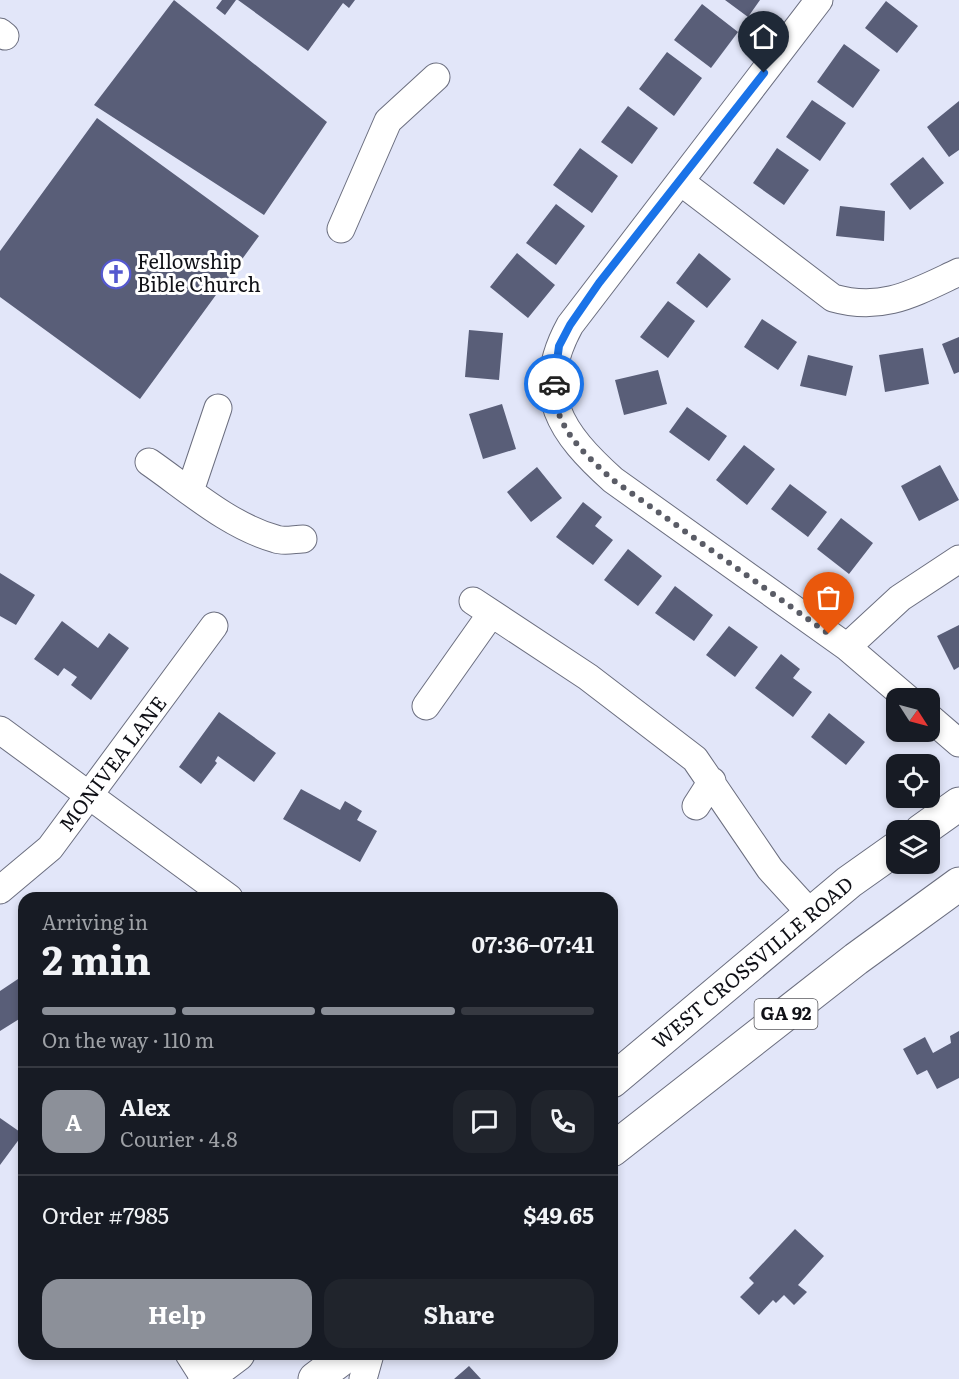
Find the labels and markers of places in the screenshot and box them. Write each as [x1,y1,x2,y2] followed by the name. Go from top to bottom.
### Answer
[738,11,789,73] pin
[137,245,261,298] place label: Fellowship Bible Church
[100,258,132,290] church icon: Fellowship Bible Church
[803,572,854,634] pin

